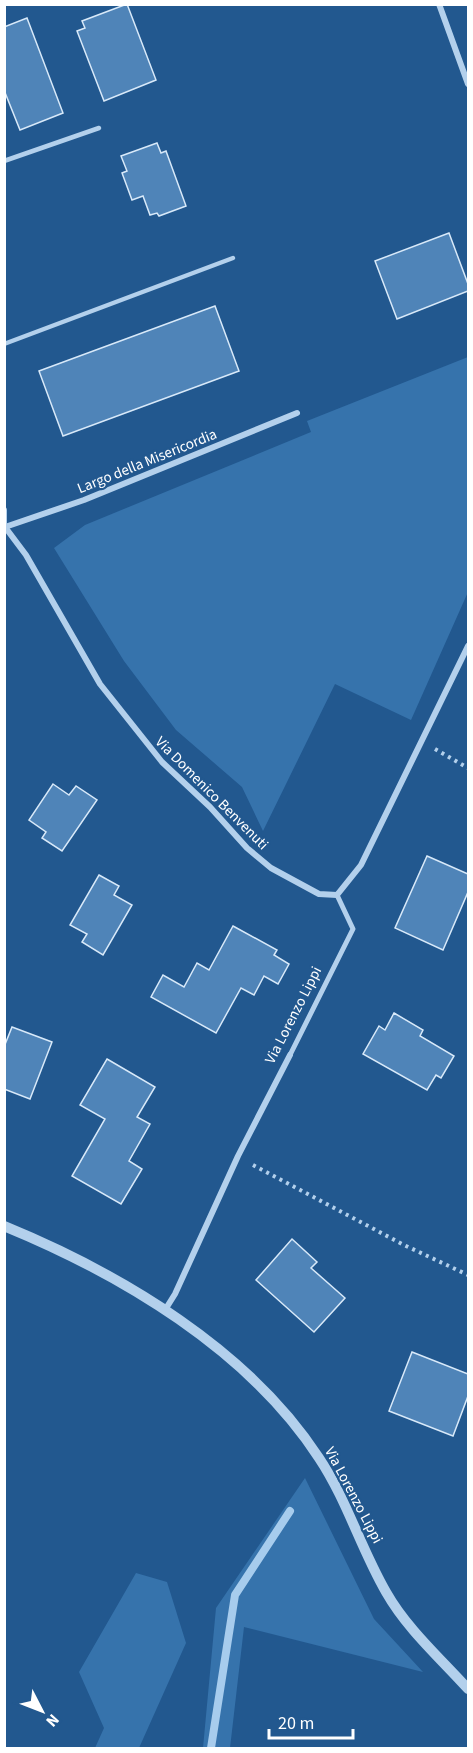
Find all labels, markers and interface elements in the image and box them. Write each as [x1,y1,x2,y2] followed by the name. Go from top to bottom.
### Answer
[74,424,220,499] street label: Largo della Misericordia
[150,732,273,855] street label: Via Domenico Benvenuti
[260,963,327,1067] street label: Via Lorenzo Lippi
[319,1443,388,1547] street label: Via Lorenzo Lippi
[12,1681,72,1741] north arrow
[269,1702,353,1740] scale bar
[41,1709,64,1732] text: N
[278,1711,314,1736] text: 20 m

